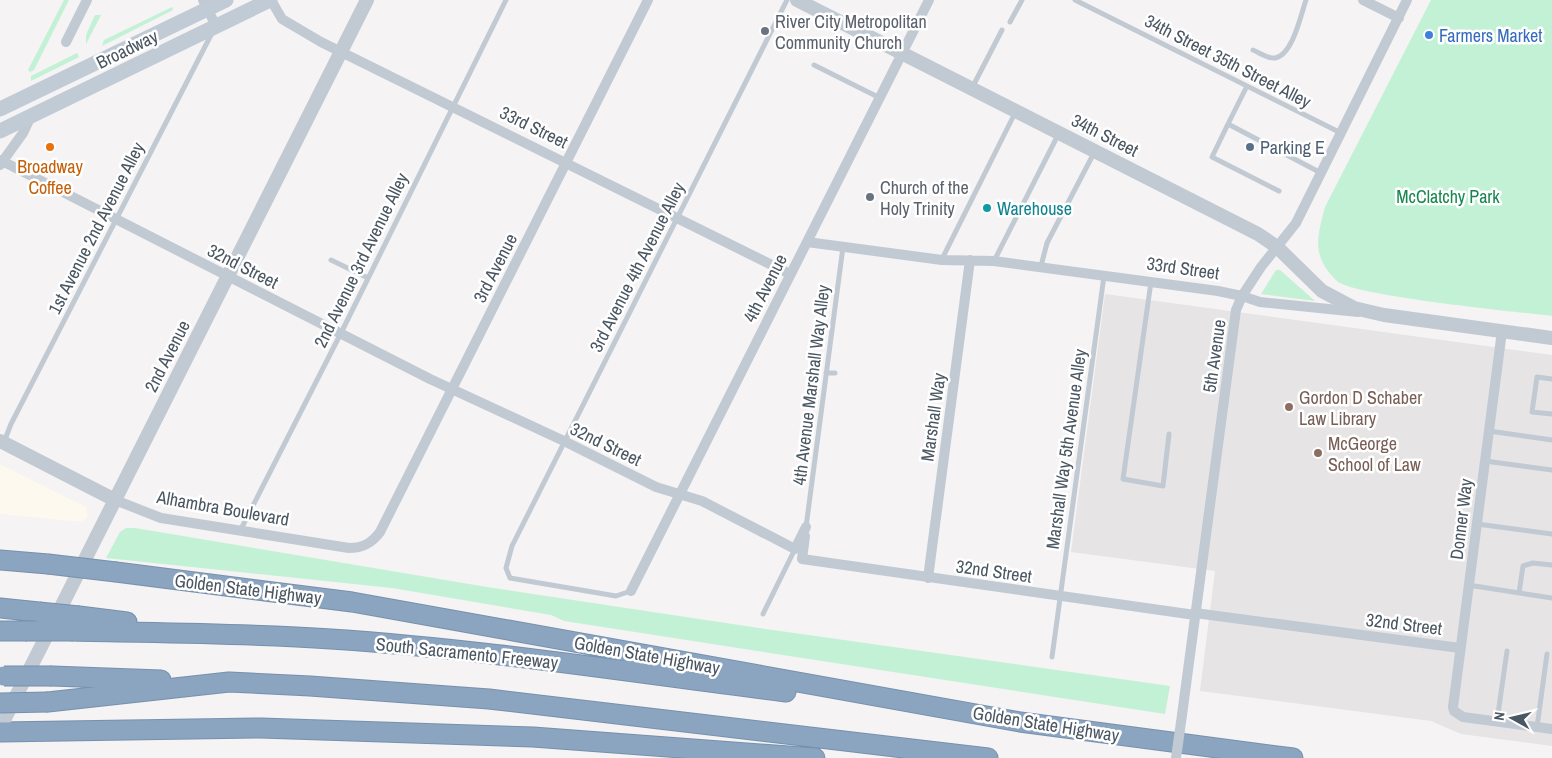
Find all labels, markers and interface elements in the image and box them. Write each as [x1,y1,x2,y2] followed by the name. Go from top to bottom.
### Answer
[1140,8,1316,114] street label: 34th Street 35th Street Alley
[775,9,927,55] place label: River City Metropolitan Community Church
[92,23,163,75] street label: Broadway
[1439,23,1542,48] place label: Farmers Market
[759,25,771,37] marker: River City Metropolitan Community Church
[1423,29,1435,41] marker: Farmers Market
[496,100,572,154] street label: 33rd Street
[1067,107,1143,163] street label: 34th Street
[1260,135,1325,160] place label: Parking E
[42,137,151,318] street label: 1st Avenue 2nd Avenue Alley
[44,141,56,153] marker: Broadway Coffee
[1244,141,1256,153] marker: Parking E
[17,154,83,200] place label: Broadway Coffee
[308,168,414,352] street label: 2nd Avenue 3rd Avenue Alley
[880,175,969,221] place label: Church of the Holy Trinity
[583,177,691,356] street label: 3rd Avenue 4th Avenue Alley
[1396,184,1500,209] park label: McClatchy Park
[864,191,876,203] marker: Church of the Holy Trinity
[997,196,1072,221] place label: Warehouse
[981,202,993,214] marker: Warehouse
[467,229,523,307] street label: 3rd Avenue
[203,238,283,294] street label: 32nd Street
[737,250,793,326] street label: 4th Avenue
[1145,251,1221,285] street label: 33rd Street
[786,283,836,487] street label: 4th Avenue Marshall Way Alley
[138,316,196,396] street label: 2nd Avenue
[1196,318,1232,394] street label: 5th Avenue
[1040,347,1093,551] street label: Marshall Way 5th Avenue Alley
[914,371,952,463] street label: Marshall Way
[1299,385,1422,431] place label: Gordon D Schaber Law Library
[1283,401,1295,413] marker: Gordon D Schaber Law Library
[566,416,646,472] street label: 32nd Street
[1328,431,1421,477] place label: McGeorge School of Law
[1312,447,1324,459] marker: McGeorge School of Law
[1444,476,1478,561] street label: Donner Way
[154,484,291,532] street label: Alhambra Boulevard
[954,553,1034,589] street label: 32nd Street
[173,568,323,610] street label: Golden State Highway
[1365,607,1443,641] street label: 32nd Street
[572,630,722,680] street label: Golden State Highway
[375,631,560,675] street label: South Sacramento Freeway
[1487,693,1537,743] north arrow
[971,700,1121,748] street label: Golden State Highway
[1490,711,1509,722] text: N

